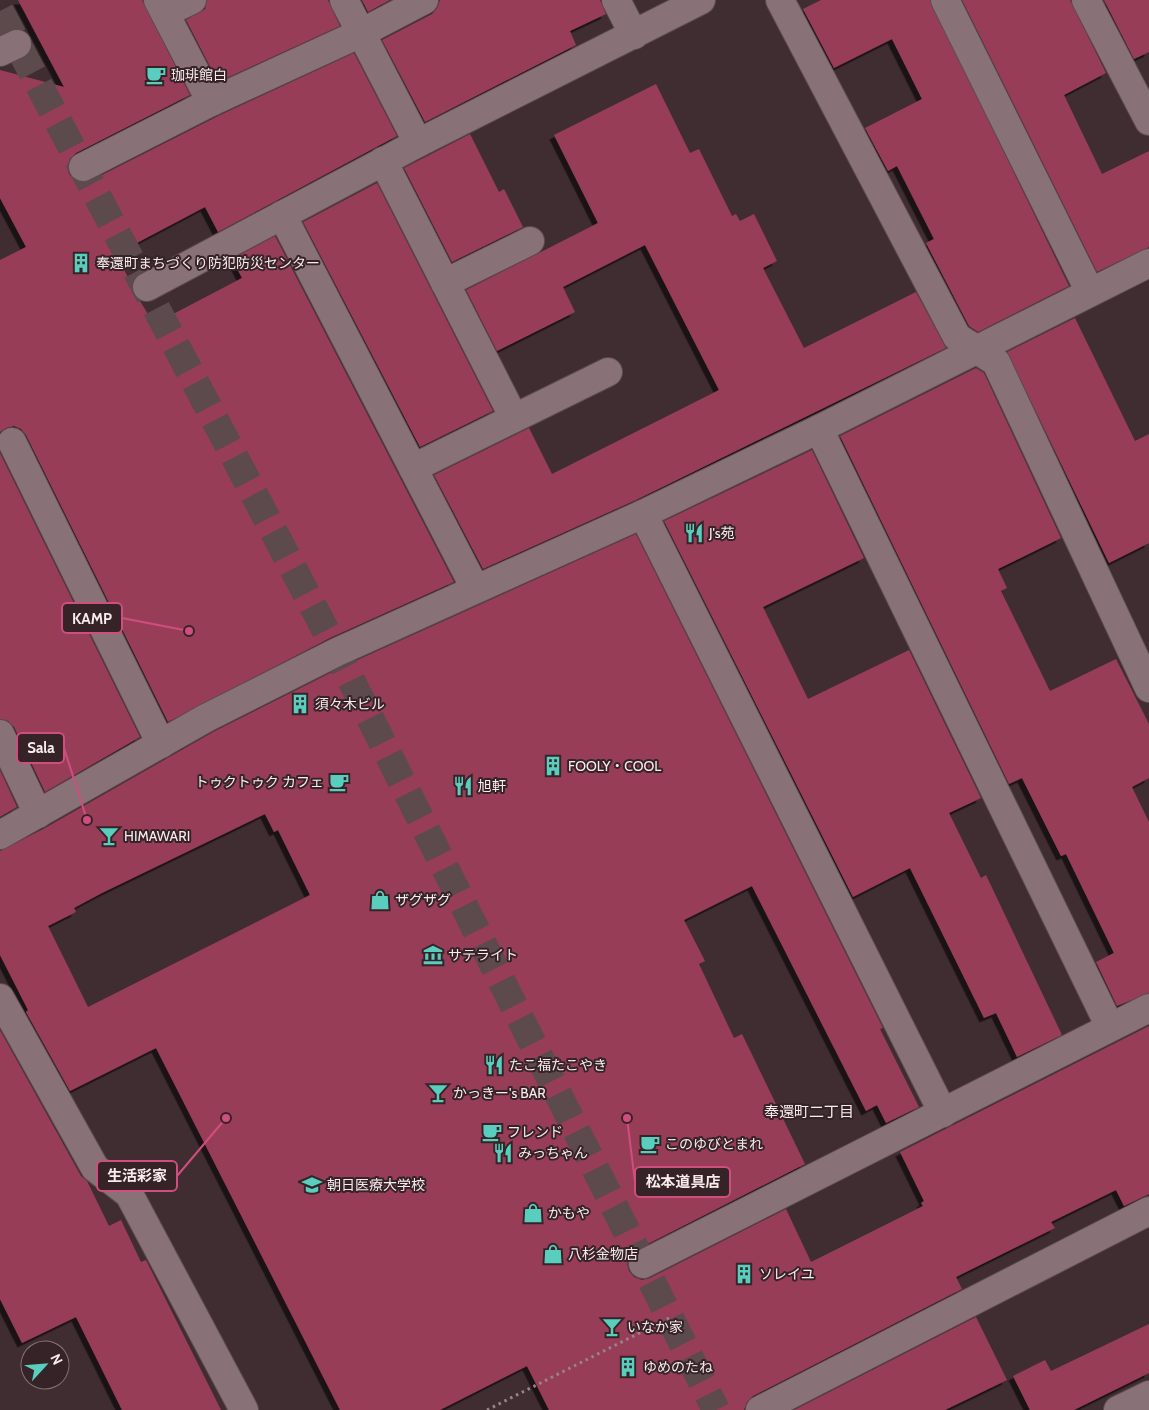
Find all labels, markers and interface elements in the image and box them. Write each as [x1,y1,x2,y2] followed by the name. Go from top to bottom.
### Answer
[145,64,167,86] cafe icon: 珈琲館白
[171,66,227,84] place label: 珈琲館白
[70,252,92,274] building icon: 奉還町まちづくり防犯防災センター
[96,254,320,272] place label: 奉還町まちづくり防犯防災センター
[683,522,705,544] restaurant icon: J's苑
[708,524,735,542] place label: J's苑
[62,603,122,633] callout: KAMP
[72,610,112,628] text: KAMP
[289,693,311,715] building icon: 須々木ビル
[315,695,385,713] place label: 須々木ビル
[17,733,64,763] callout: Sala
[27,739,55,757] text: Sala
[542,755,564,777] building icon: FOOLY・COOL
[568,757,661,775] place label: FOOLY・COOL
[328,771,350,793] cafe icon: トゥクトゥク カフェ
[195,773,324,791] place label: トゥクトゥク カフェ
[452,775,474,797] restaurant icon: 旭軒
[478,777,506,795] place label: 旭軒
[98,825,120,847] bar icon: HIMAWARI
[124,827,190,845] place label: HIMAWARI
[369,889,391,911] shop icon: ザグザグ
[395,891,451,909] place label: ザグザグ
[422,944,444,966] museum icon: サテライト
[448,946,518,964] place label: サテライト
[483,1054,505,1076] restaurant icon: たこ福たこやき
[509,1056,607,1074] place label: たこ福たこやき
[427,1082,449,1104] bar icon: かっきー's BAR
[453,1084,546,1102] place label: かっきー's BAR
[764,1103,854,1121] district label: 奉還町二丁目
[481,1121,503,1143] cafe icon: フレンド
[507,1123,563,1141] place label: フレンド
[639,1133,661,1155] cafe icon: このゆびとまれ
[665,1135,763,1153] place label: このゆびとまれ
[492,1142,514,1164] restaurant icon: みっちゃん
[518,1144,588,1162] place label: みっちゃん
[97,1161,177,1191] callout: 生活彩家
[107,1167,167,1185] text: 生活彩家
[635,1167,730,1197] callout: 松本道具店
[645,1173,721,1191] text: 松本道具店
[301,1174,323,1196] school or university icon: 朝日医療大学校
[327,1176,425,1194] place label: 朝日医療大学校
[522,1202,544,1224] shop icon: かもや
[548,1204,590,1222] place label: かもや
[542,1243,564,1265] shop icon: 八杉金物店
[568,1245,638,1263] place label: 八杉金物店
[733,1263,755,1285] building icon: ソレイユ
[759,1265,815,1283] place label: ソレイユ
[601,1316,623,1338] bar icon: いなか家
[627,1318,683,1336] place label: いなか家
[20,1340,70,1390] north arrow
[46,1351,67,1368] text: N
[617,1356,639,1378] building icon: ゆめのたね
[643,1358,713,1376] place label: ゆめのたね

